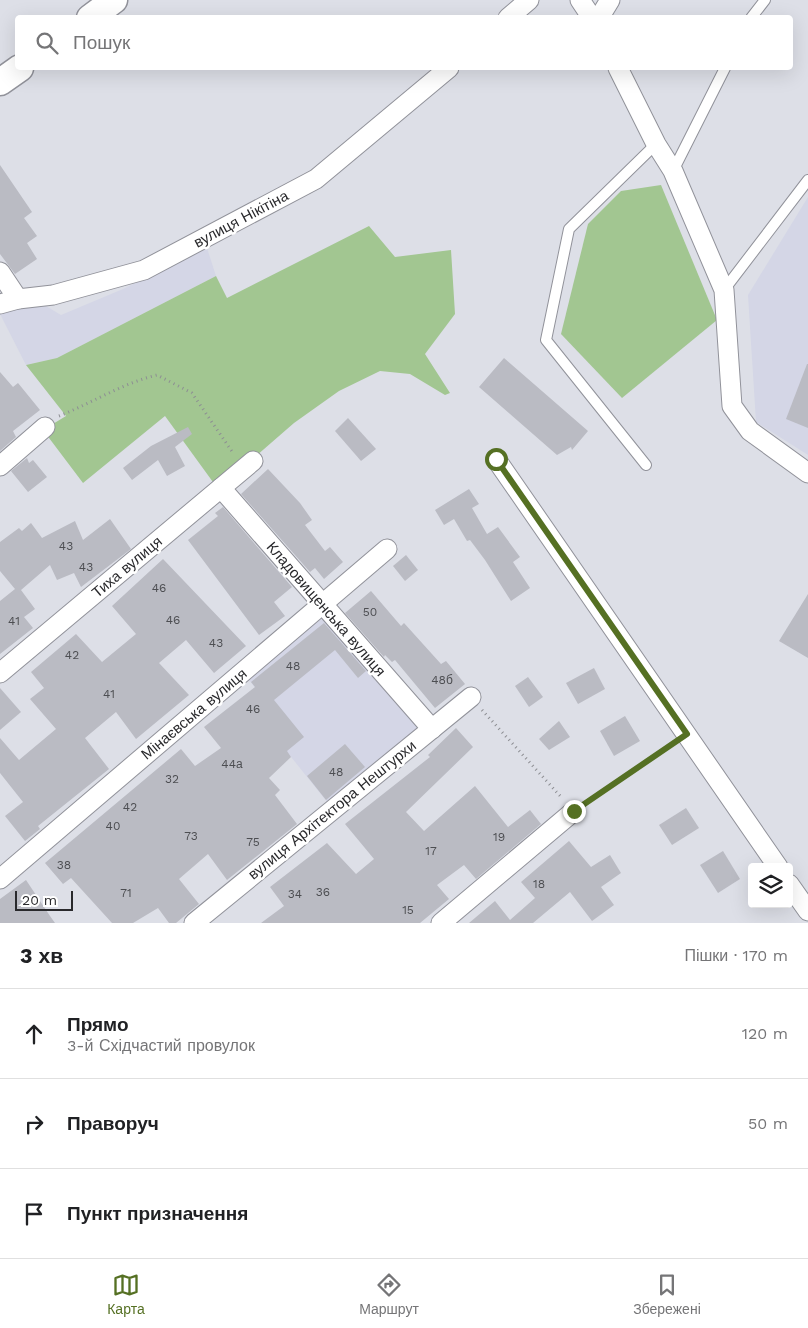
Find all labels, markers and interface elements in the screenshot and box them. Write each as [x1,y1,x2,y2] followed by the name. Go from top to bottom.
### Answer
[15,15,793,70] search box
[33,29,61,57] icon: search
[73,31,130,54] text: Пошук
[191,186,292,252] street label: вулиця Нікітіна
[485,448,508,471] route start
[88,532,166,602] street label: Тиха вулиця
[263,538,389,680] street label: Кладовищенська вулиця
[59,539,73,553] house number: 43
[79,560,93,574] house number: 43
[152,581,166,595] house number: 46
[363,605,377,619] house number: 50
[166,613,180,627] house number: 46
[8,614,20,628] house number: 41
[209,636,223,650] house number: 43
[65,648,79,662] house number: 42
[286,659,300,673] house number: 48
[138,665,250,763] street label: Мінаєвська вулиця
[431,673,453,687] house number: 48б
[103,687,115,701] house number: 41
[246,702,260,716] house number: 46
[244,737,420,883] street label: вулиця Архітектора Нештурхи
[221,757,243,771] house number: 44а
[329,765,343,779] house number: 48
[165,772,179,786] house number: 32
[123,800,137,814] house number: 42
[563,800,586,823] route end
[106,819,120,833] house number: 40
[184,829,198,843] house number: 73
[493,830,505,844] house number: 19
[246,835,260,849] house number: 75
[425,844,437,858] house number: 17
[57,858,71,872] house number: 38
[748,863,793,908] map controls
[748,863,793,908] button: layers
[533,877,545,891] house number: 18
[316,885,330,899] house number: 36
[120,886,132,900] house number: 71
[288,887,302,901] house number: 34
[15,888,72,911] scale bar
[22,892,57,908] text: 20 m
[402,903,414,917] house number: 15
[20,943,63,968] text: 3 хв
[684,946,788,965] text: Пішки · 170 m
[67,1013,129,1036] text: Прямо
[20,1020,48,1048] icon: ahead
[742,1024,788,1043] text: 120 m
[67,1036,255,1055] text: 3-й Східчастий провулок
[20,1110,48,1138] icon: right
[67,1112,159,1135] text: Праворуч
[748,1114,788,1133] text: 50 m
[20,1200,48,1228] icon: arrive
[67,1202,248,1225] text: Пункт призначення
[107,1271,145,1317] tab: Карта
[359,1271,419,1317] tab: Маршрут
[633,1271,701,1317] tab: Збережені

